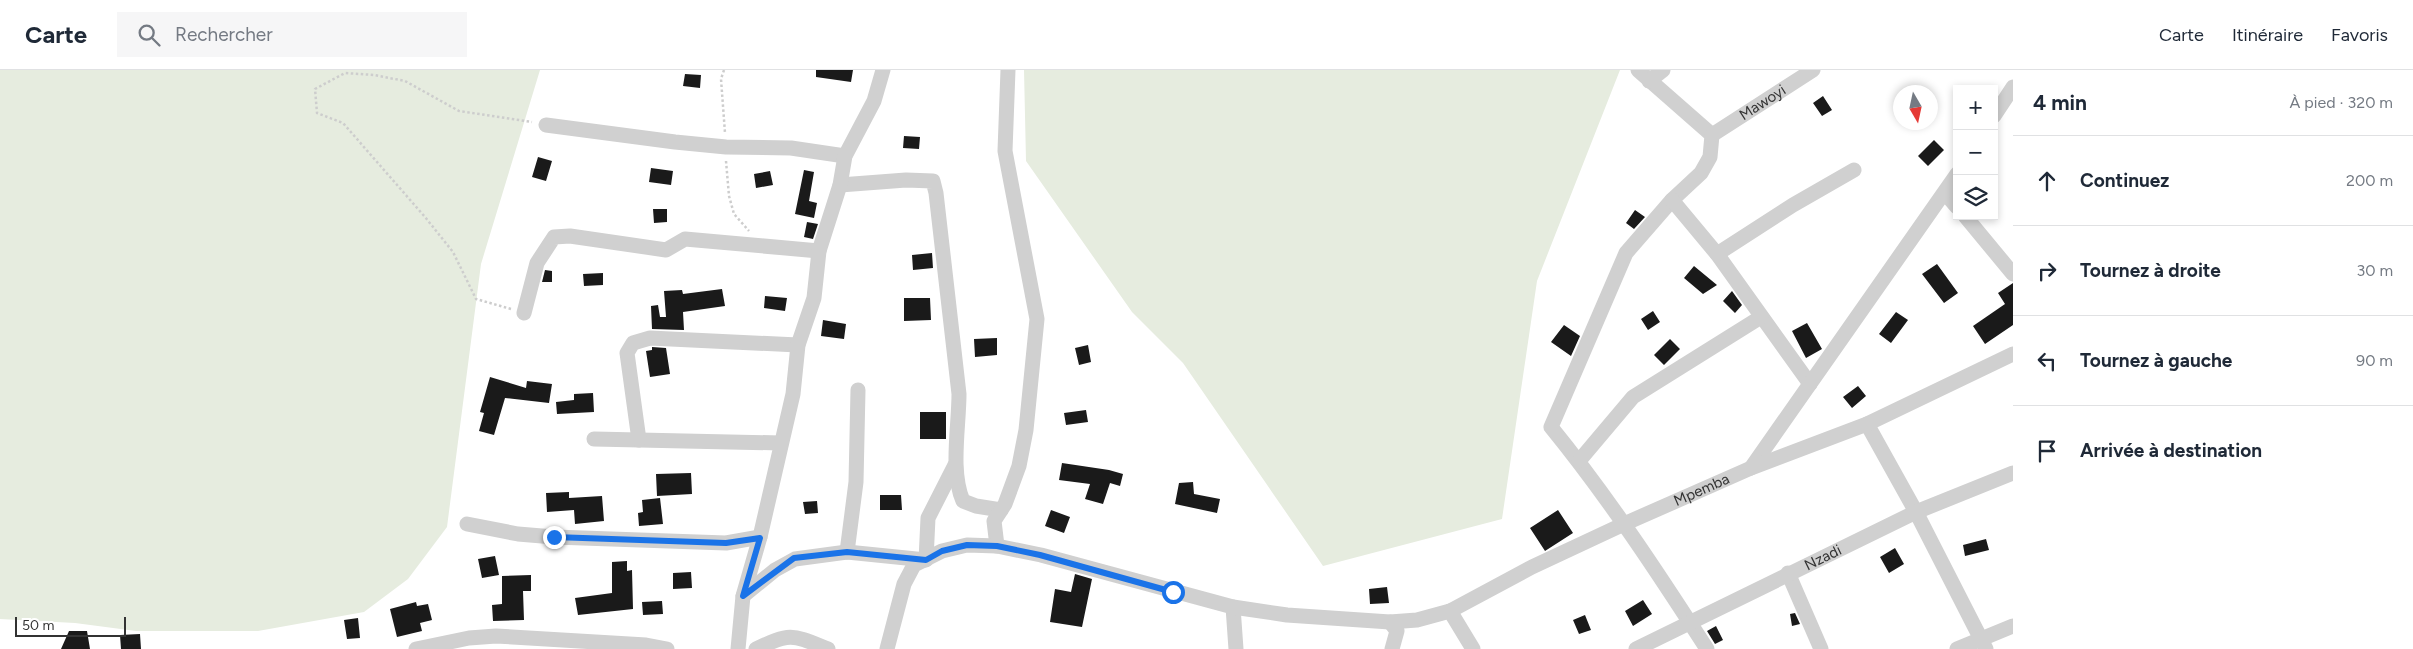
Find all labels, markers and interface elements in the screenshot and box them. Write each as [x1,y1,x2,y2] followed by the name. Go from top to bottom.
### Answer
[117,12,467,57] search box
[25,20,87,49] text: Carte
[135,21,163,49] icon: search
[175,23,273,46] text: Rechercher
[2159,24,2204,46] text: Carte
[2232,24,2303,46] text: Itinéraire
[2331,24,2388,46] text: Favoris
[1736,81,1789,124] street label: Mawoyi
[1893,85,1938,130] north arrow
[1953,85,1998,220] map controls
[1953,85,1998,130] button: +
[2033,90,2087,115] text: 4 min
[2289,93,2393,112] text: À pied · 320 m
[1953,130,1998,175] button: −
[2033,167,2061,195] icon: ahead
[2080,169,2169,192] text: Continuez
[2346,171,2393,190] text: 200 m
[1953,175,1998,220] button: layers
[2033,257,2061,285] icon: right
[2080,259,2221,282] text: Tournez à droite
[2356,261,2393,280] text: 30 m
[2033,347,2061,375] icon: left
[2080,349,2232,372] text: Tournez à gauche
[2356,351,2393,370] text: 90 m
[2033,437,2061,465] icon: arrive
[2080,439,2262,462] text: Arrivée à destination
[1671,470,1732,510] street label: Mpemba
[543,526,566,549] route end
[1801,541,1844,574] street label: Nzadi
[1162,581,1185,604] route start
[15,614,126,637] scale bar
[22,617,54,634] text: 50 m

